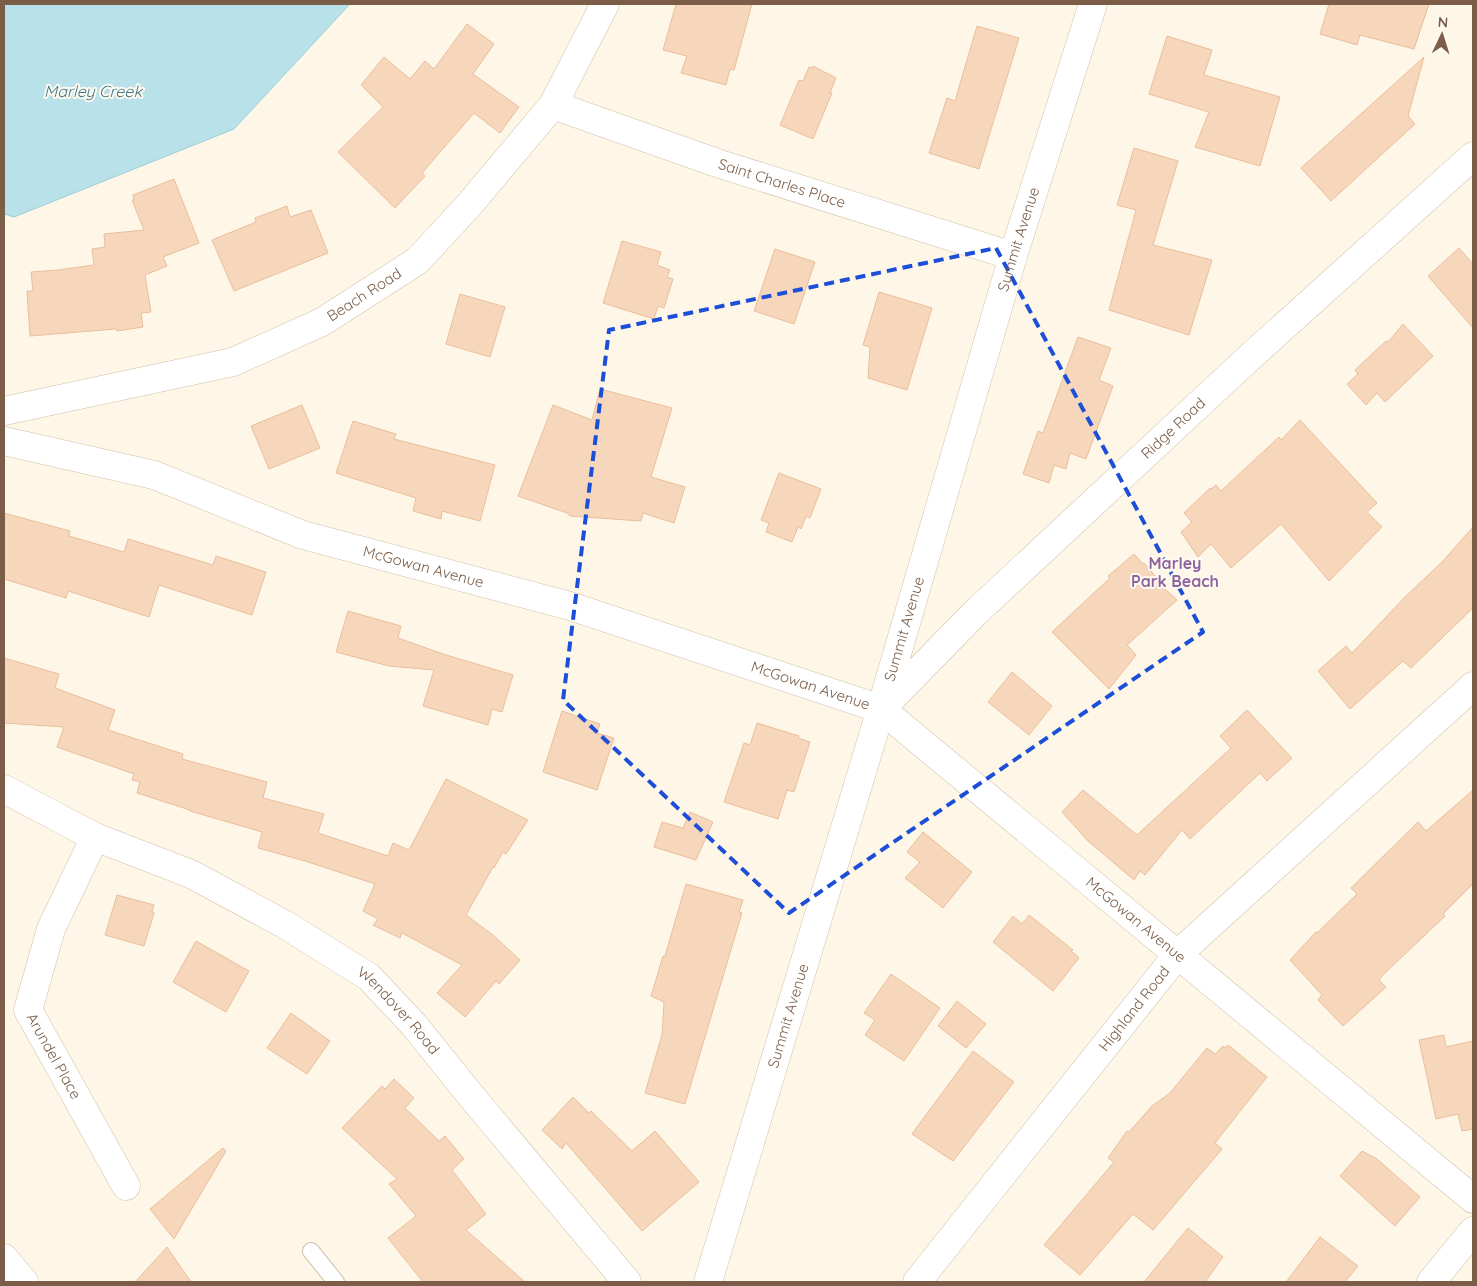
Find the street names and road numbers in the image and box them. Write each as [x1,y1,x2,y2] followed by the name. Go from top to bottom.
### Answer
[716,154,848,212] street label: Saint Charles Place
[993,185,1043,294] street label: Summit Avenue
[323,263,405,325] street label: Beach Road
[1137,393,1209,463] street label: Ridge Road
[361,541,486,592] street label: McGowan Avenue
[880,574,928,683] street label: Summit Avenue
[749,657,873,714] street label: McGowan Avenue
[1082,873,1190,966] street label: McGowan Avenue
[763,961,813,1070] street label: Summit Avenue
[354,962,444,1058] street label: Wendover Road
[1094,962,1174,1055] street label: Highland Road
[23,1010,86,1102] street label: Arundel Place

